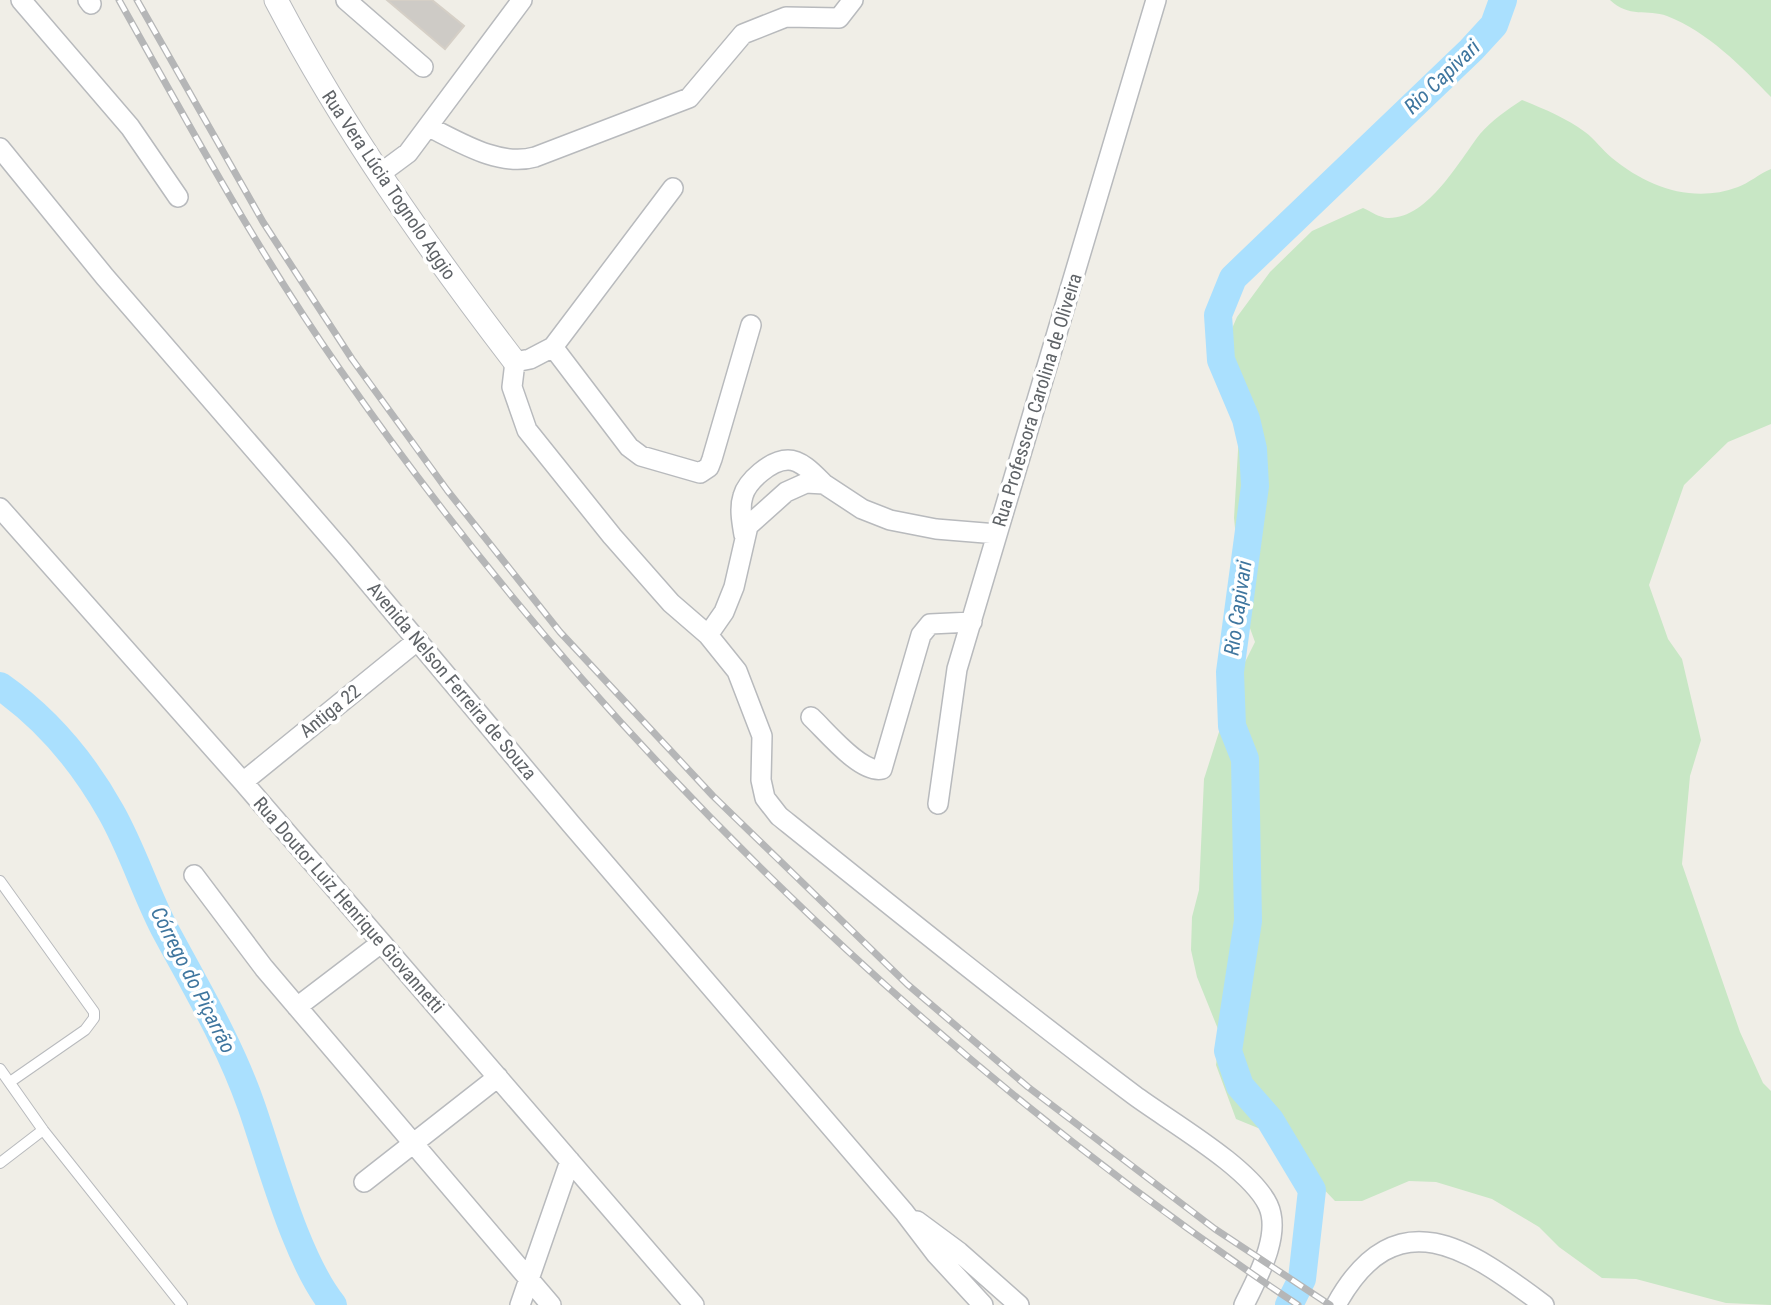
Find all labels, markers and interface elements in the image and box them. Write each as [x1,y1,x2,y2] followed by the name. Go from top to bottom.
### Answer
[1399,35,1485,119] water label: Rio Capivari
[317,86,461,284] street label: Rua Vera Lúcia Tognolo Aggio
[987,270,1087,530] street label: Rua Professora Carolina de Oliveira
[1219,559,1257,657] water label: Rio Capivari
[363,578,541,784] street label: Avenida Nelson Ferreira de Souza
[295,679,365,743] street label: Antiga 22
[249,792,449,1018] street label: Rua Doutor Luiz Henrique Giovannetti
[146,903,240,1057] water label: Córrego do Piçarrão

